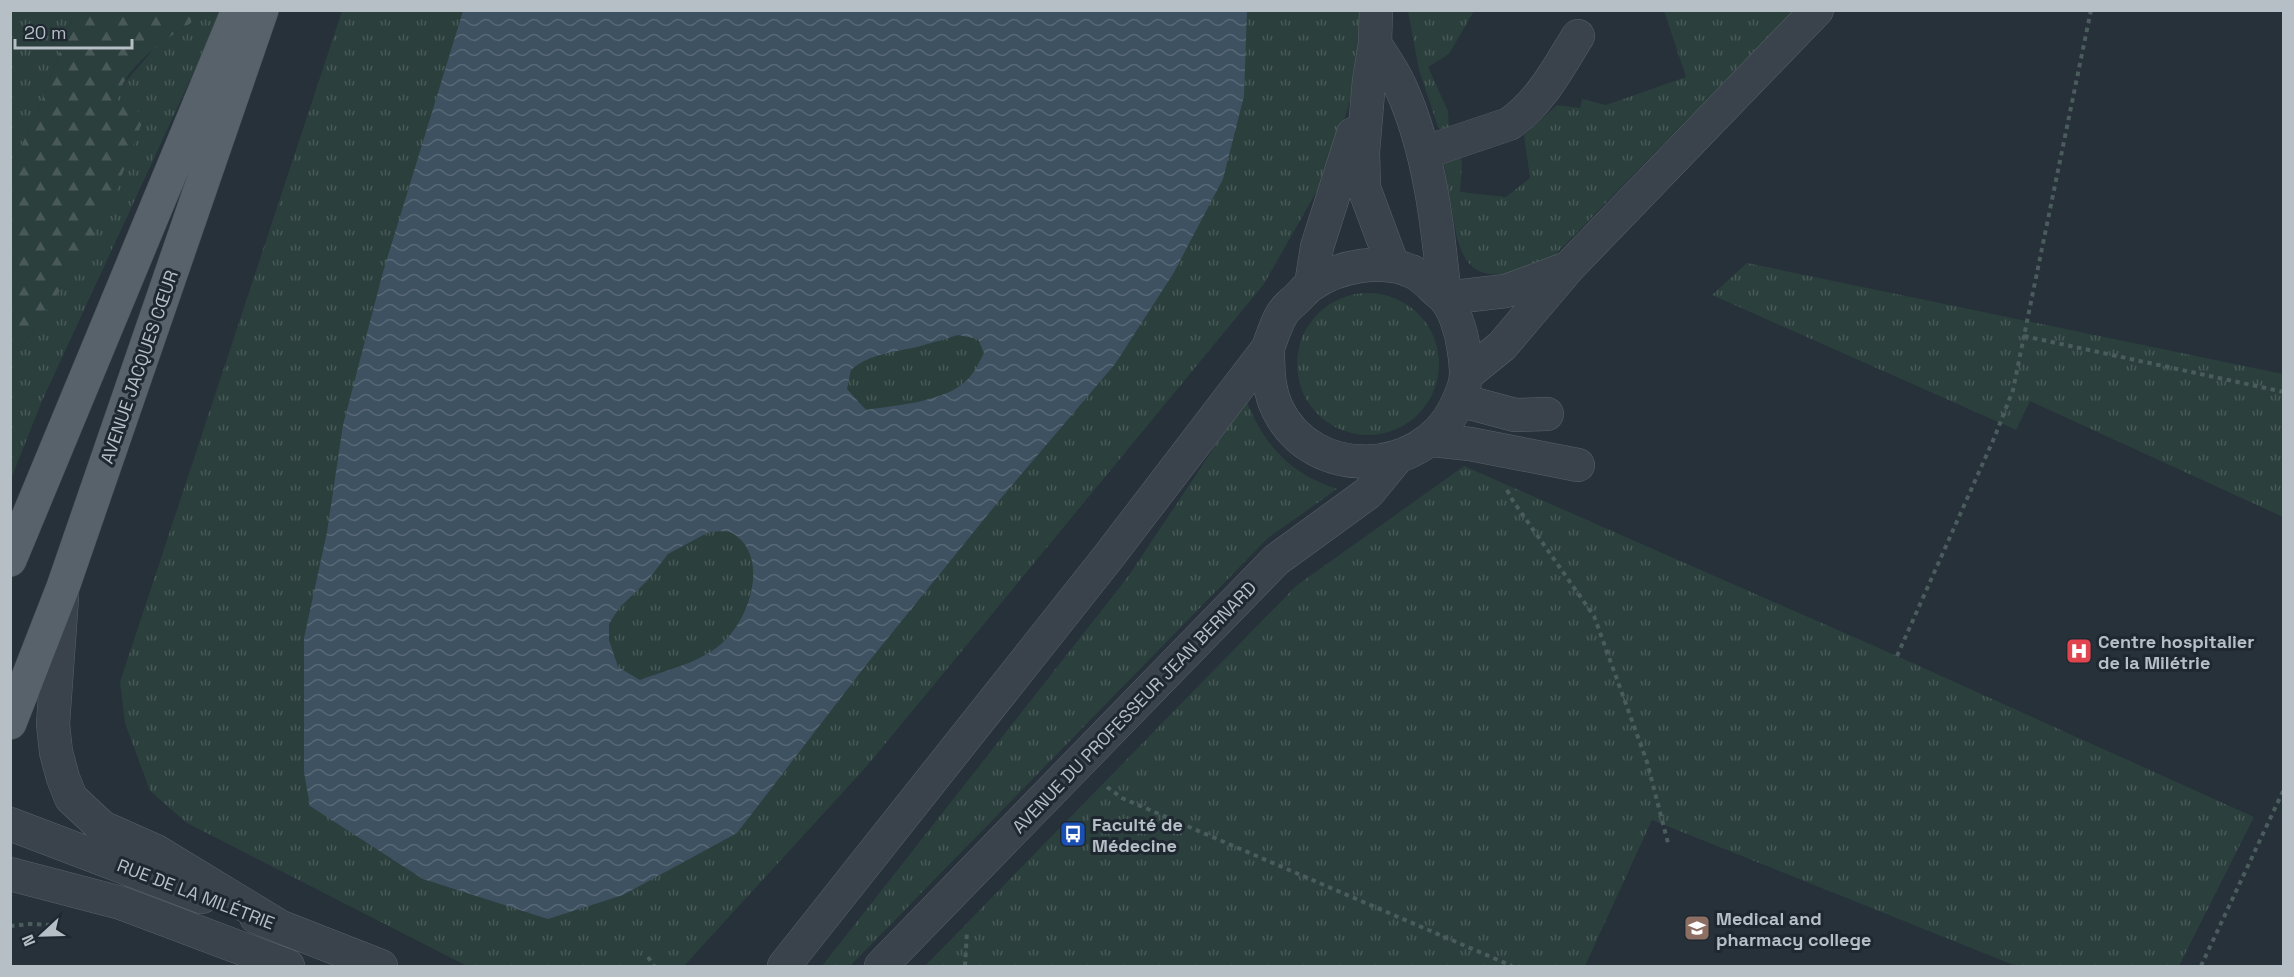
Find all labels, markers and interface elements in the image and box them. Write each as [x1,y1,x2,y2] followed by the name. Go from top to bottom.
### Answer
[15,12,132,50] scale bar
[24,21,67,44] text: 20 m
[95,267,183,467] street label: AVENUE JACQUES CŒUR
[1007,576,1261,838] street label: AVENUE DU PROFESSEUR JEAN BERNARD
[2098,630,2254,674] place label: Centre hospitalier de la Milétrie
[2064,636,2094,666] hospital icon: Centre hospitalier de la Milétrie
[1092,813,1183,857] place label: Faculté de Médecine
[1058,819,1088,849] bus stop icon: Faculté de Médecine
[114,853,278,935] street label: RUE DE LA MILÉTRIE
[12,905,72,965] north arrow
[1716,907,1871,951] place label: Medical and pharmacy college
[1682,913,1712,943] school or university icon: Medical and pharmacy college
[17,932,40,949] text: N

